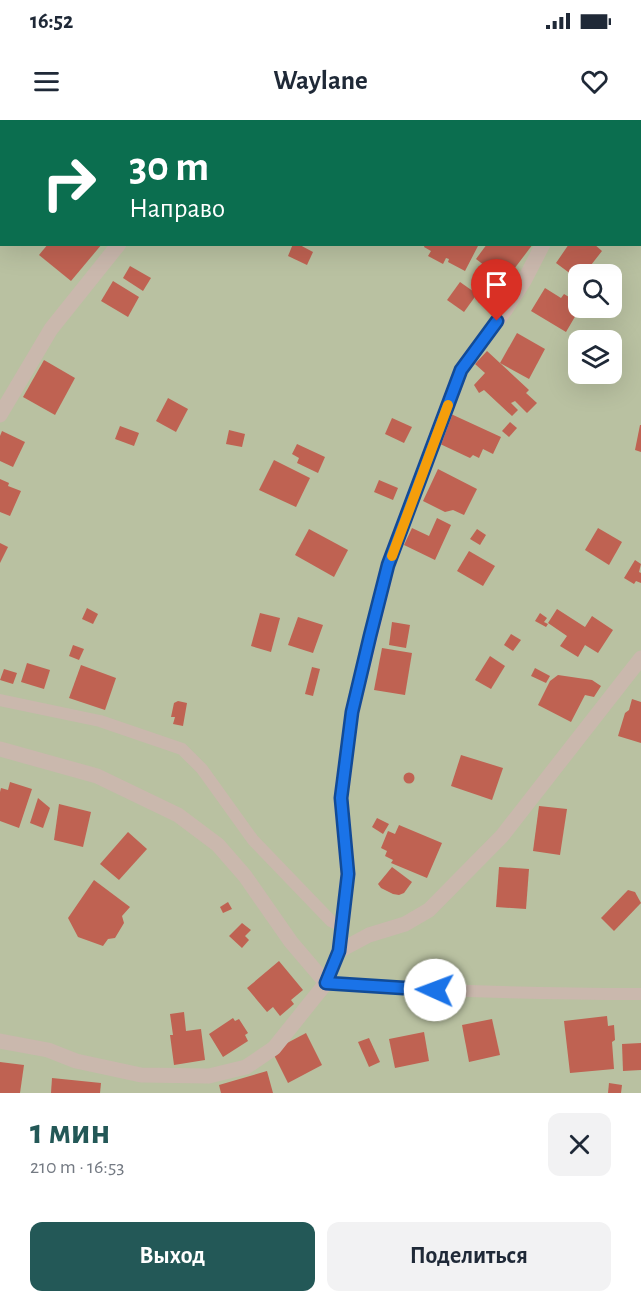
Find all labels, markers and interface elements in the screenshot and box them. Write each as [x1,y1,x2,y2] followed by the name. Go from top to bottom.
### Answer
[30,10,73,32] text: 16:52
[30,65,63,98] icon: menu
[578,65,611,98] icon: heart
[273,67,368,94] text: Waylane
[30,144,108,222] icon: right
[129,146,209,188] text: 30 m
[129,195,225,222] text: Направо
[471,259,522,321] pin
[568,264,622,384] map controls
[568,264,622,318] button: search
[480,268,513,301] icon: arrive
[568,330,622,384] button: layers
[403,958,467,1022] position arrow
[548,1113,611,1176] button: close
[30,1114,110,1150] text: 1 мин
[30,1157,124,1177] text: 210 m · 16:53
[30,1222,315,1291] button: Выход
[327,1222,611,1291] button: Поделиться

